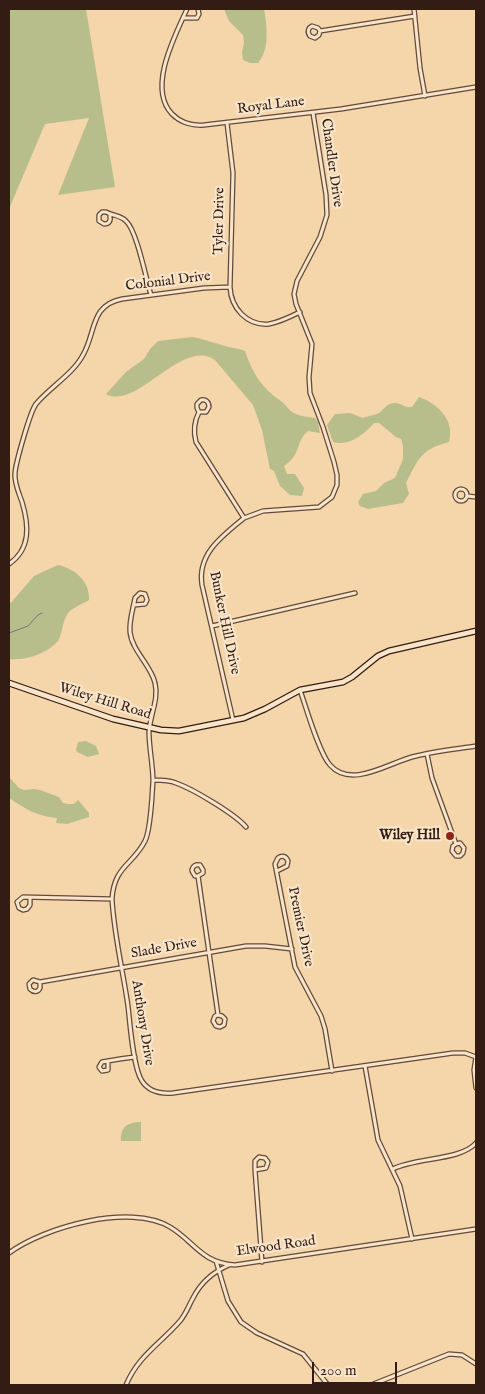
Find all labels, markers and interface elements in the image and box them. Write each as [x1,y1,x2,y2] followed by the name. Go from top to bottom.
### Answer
[236,94,306,118] street label: Royal Lane
[316,118,346,208] street label: Chandler Drive
[211,187,229,255] street label: Tyler Drive
[125,268,211,296] street label: Colonial Drive
[205,570,243,676] street label: Bunker Hill Drive
[57,680,153,724] street label: Wiley Hill Road
[379,828,440,844] place label: Wiley Hill
[444,830,456,842] marker: Wiley Hill
[283,885,317,969] street label: Premier Drive
[130,935,198,963] street label: Slade Drive
[127,979,157,1067] street label: Anthony Drive
[235,1233,317,1261] street label: Elwood Road
[315,1352,400,1384] scale bar
[320,1361,357,1380] text: 200 m

